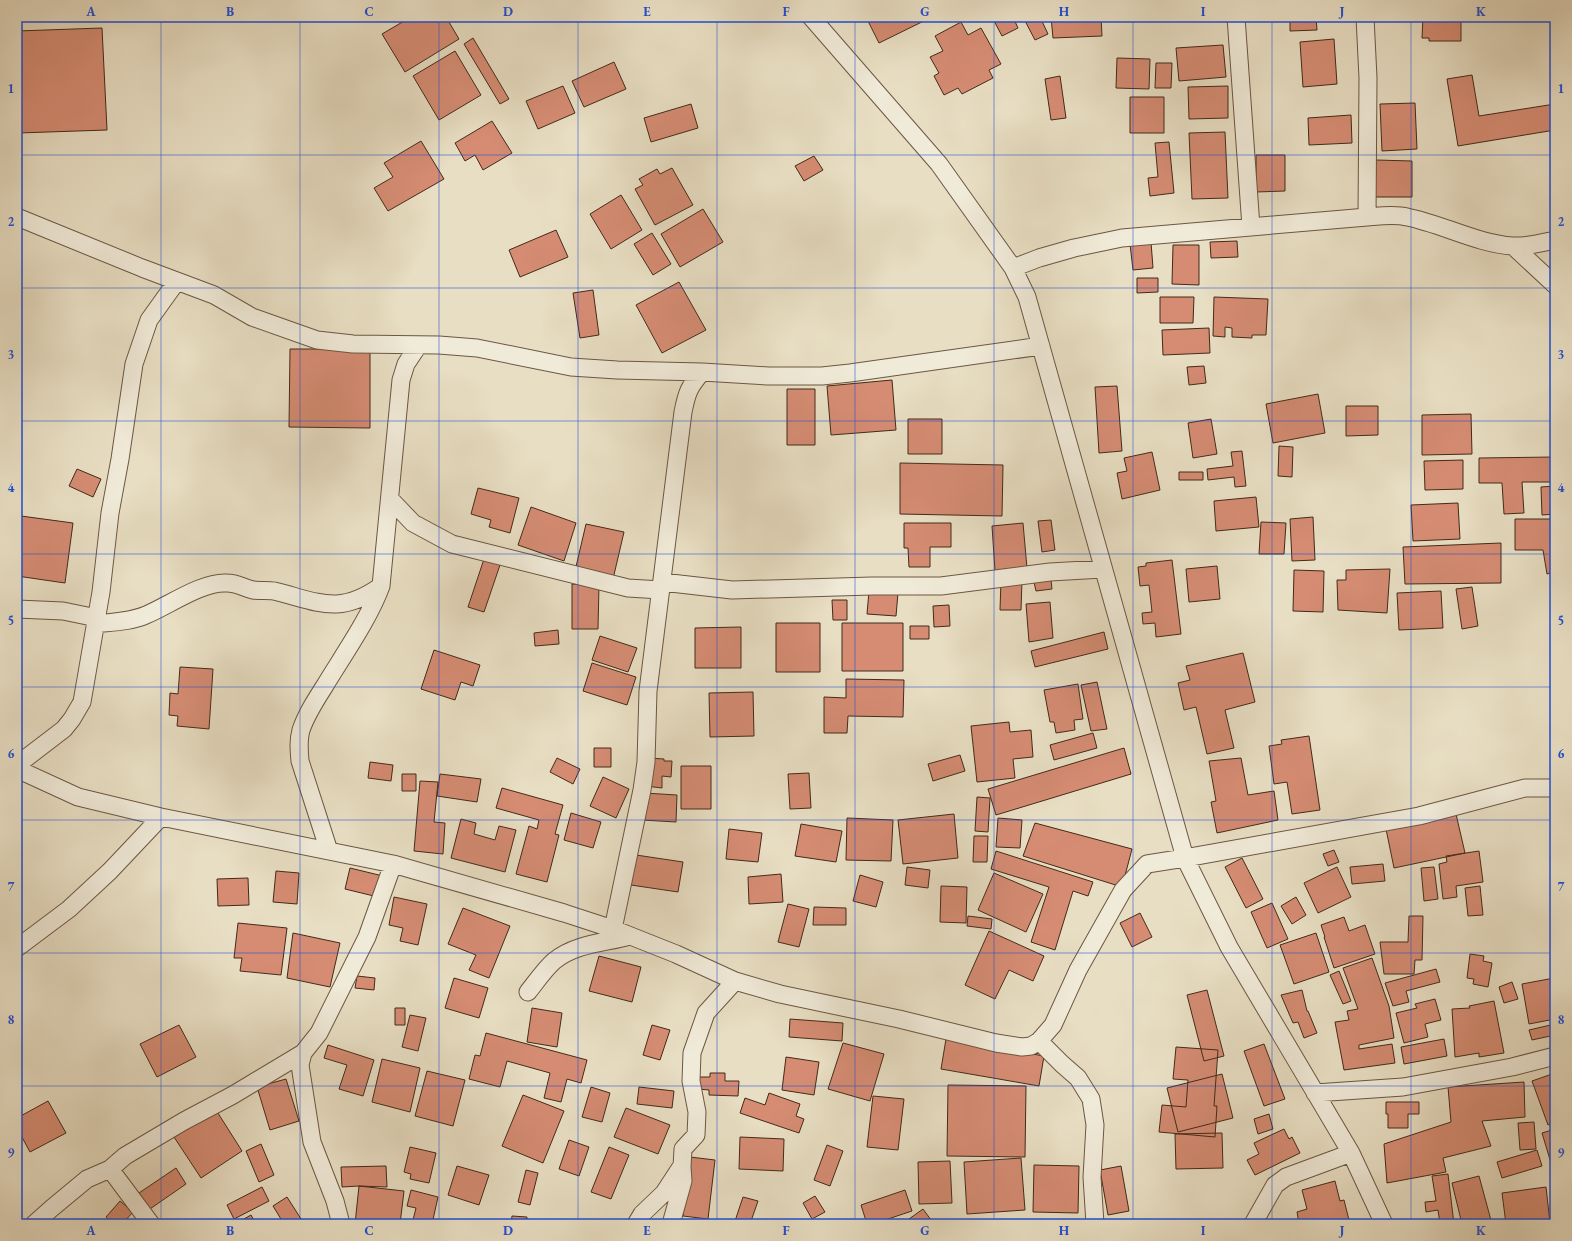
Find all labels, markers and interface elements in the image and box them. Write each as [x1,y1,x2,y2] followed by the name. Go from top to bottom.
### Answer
[85,3,96,20] text: A
[226,3,234,20] text: B
[364,3,374,20] text: C
[503,3,513,20] text: D
[643,3,651,20] text: E
[782,3,790,20] text: F
[920,3,930,20] text: G
[1059,3,1070,20] text: H
[1201,3,1206,20] text: I
[1338,3,1345,20] text: J
[1476,3,1487,20] text: K
[8,80,15,97] text: 1
[1558,80,1565,97] text: 1
[8,213,15,230] text: 2
[1558,213,1565,230] text: 2
[8,346,15,363] text: 3
[1558,346,1565,363] text: 3
[8,479,15,496] text: 4
[1558,479,1565,496] text: 4
[8,612,14,629] text: 5
[1558,612,1564,629] text: 5
[8,745,15,762] text: 6
[1558,745,1565,762] text: 6
[8,878,15,895] text: 7
[1558,878,1565,895] text: 7
[8,1011,15,1028] text: 8
[1558,1011,1565,1028] text: 8
[8,1144,15,1161] text: 9
[1558,1144,1565,1161] text: 9
[85,1222,96,1239] text: A
[226,1222,234,1239] text: B
[364,1222,374,1239] text: C
[503,1222,513,1239] text: D
[643,1222,651,1239] text: E
[782,1222,790,1239] text: F
[920,1222,930,1239] text: G
[1059,1222,1070,1239] text: H
[1201,1222,1206,1239] text: I
[1338,1222,1345,1239] text: J
[1476,1222,1487,1239] text: K

